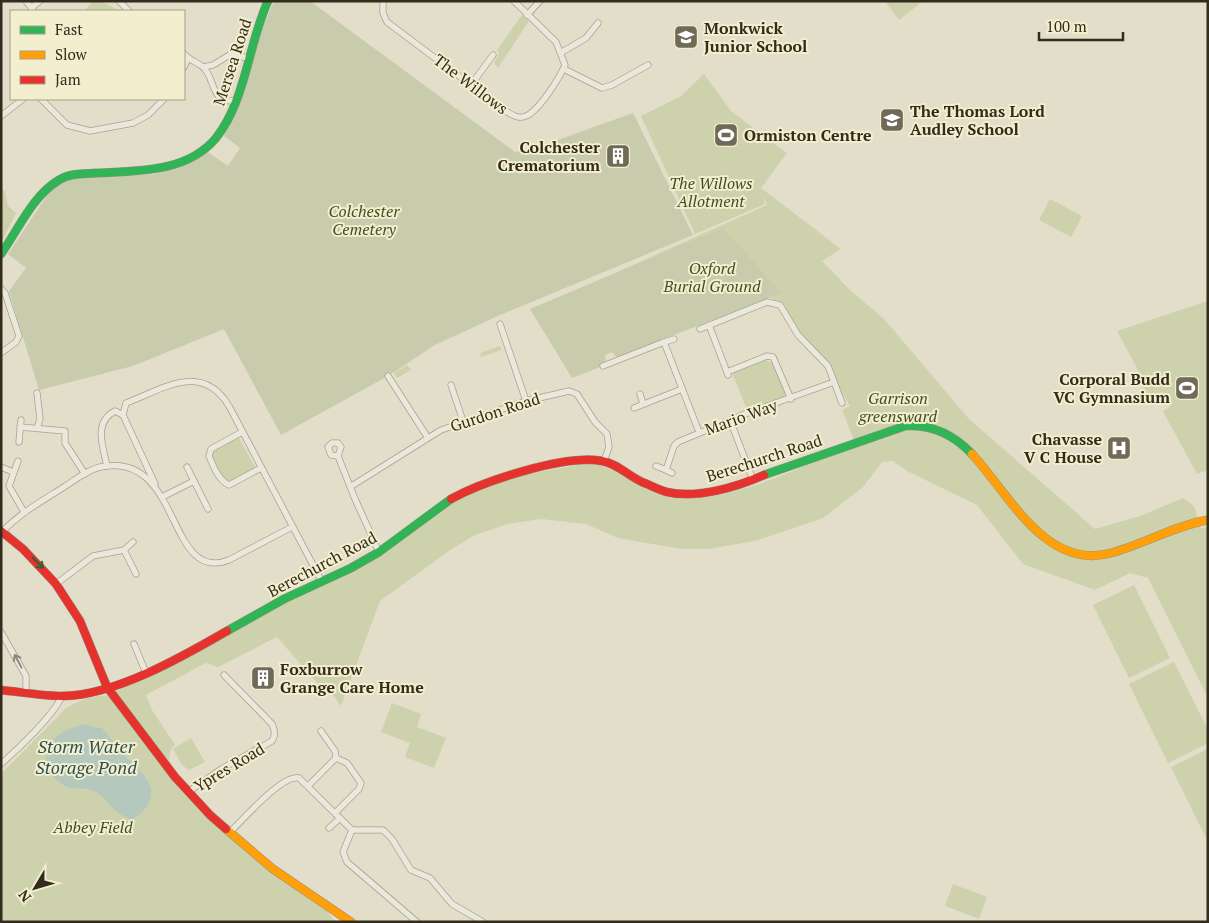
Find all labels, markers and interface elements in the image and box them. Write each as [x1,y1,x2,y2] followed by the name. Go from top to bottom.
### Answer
[10,10,185,100] legend
[1039,10,1123,42] scale bar
[208,15,257,109] street label: Mersea Road
[1046,16,1087,36] text: 100 m
[704,17,807,57] place label: Monkwick Junior School
[55,19,83,39] text: Fast
[673,24,699,50] school or university icon: Monkwick Junior School
[55,44,88,64] text: Slow
[429,49,513,119] street label: The Willows
[55,69,81,89] text: Jam
[910,100,1045,140] place label: The Thomas Lord Audley School
[879,107,905,133] school or university icon: The Thomas Lord Audley School
[713,122,739,148] sports icon: Ormiston Centre
[744,124,872,146] place label: Ormiston Centre
[498,136,600,176] place label: Colchester Crematorium
[605,143,631,169] building icon: Colchester Crematorium
[669,172,753,212] park label: The Willows Allotment
[329,200,400,240] park label: Colchester Cemetery
[662,257,761,297] park label: Oxford Burial Ground
[1053,368,1170,408] place label: Corporal Budd VC Gymnasium
[1174,375,1200,401] sports icon: Corporal Budd VC Gymnasium
[447,387,543,437] street label: Gurdon Road
[858,387,938,427] park label: Garrison greensward
[702,393,781,440] street label: Mario Way
[1024,428,1102,468] place label: Chavasse V C House
[703,429,825,487] street label: Berechurch Road
[1106,435,1132,461] hospital icon: Chavasse V C House
[264,526,381,602] street label: Berechurch Road
[31,557,44,569] one-way arrow
[13,654,23,669] one-way arrow
[280,658,424,698] place label: Foxburrow Grange Care Home
[250,665,276,691] building icon: Foxburrow Grange Care Home
[35,734,137,779] water label: Storm Water Storage Pond
[190,737,269,797] street label: Ypres Road
[52,816,133,838] park label: Abbey Field
[10,863,60,913] north arrow
[13,886,35,906] text: N

